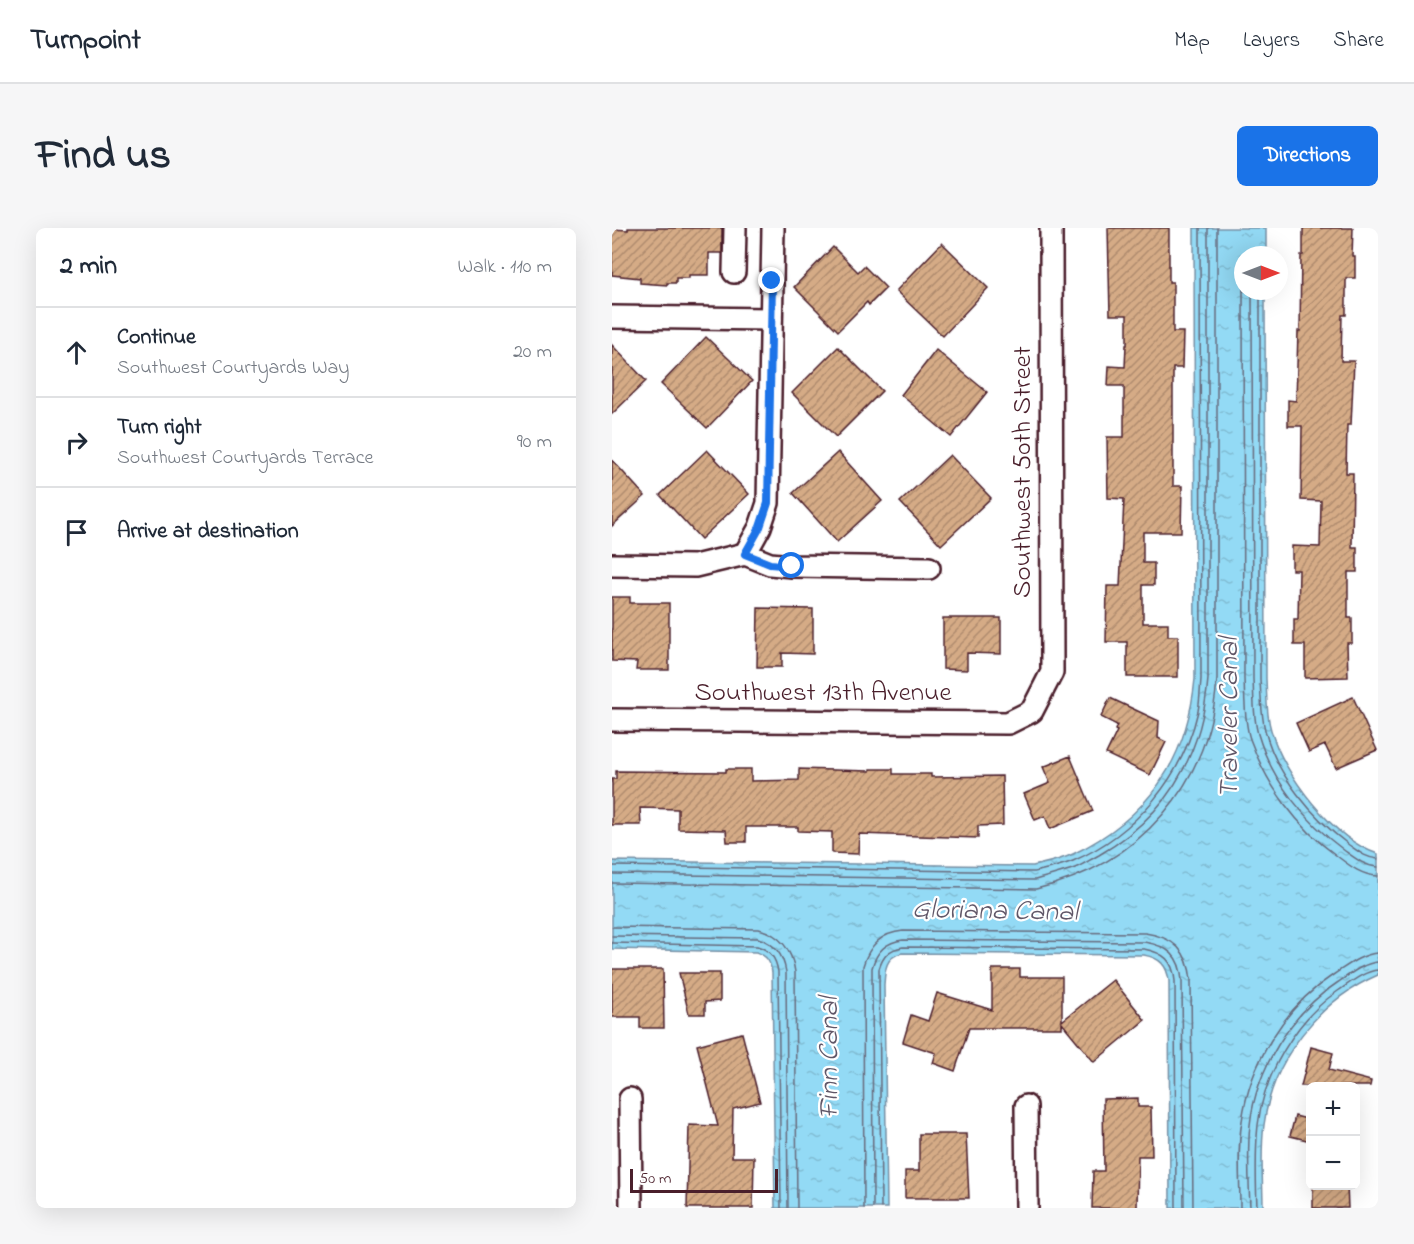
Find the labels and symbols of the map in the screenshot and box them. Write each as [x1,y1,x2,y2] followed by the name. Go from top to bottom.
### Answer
[1234,246,1288,300] north arrow
[758,267,784,293] route end
[1004,346,1043,598] street label: Southwest 50th Street
[778,552,804,578] route start
[1210,634,1251,799] water label: Traveler Canal
[694,674,952,713] street label: Southwest 13th Avenue
[912,890,1081,934] water label: Gloriana Canal
[810,994,851,1119] water label: Finn Canal
[630,1166,778,1194] scale bar

